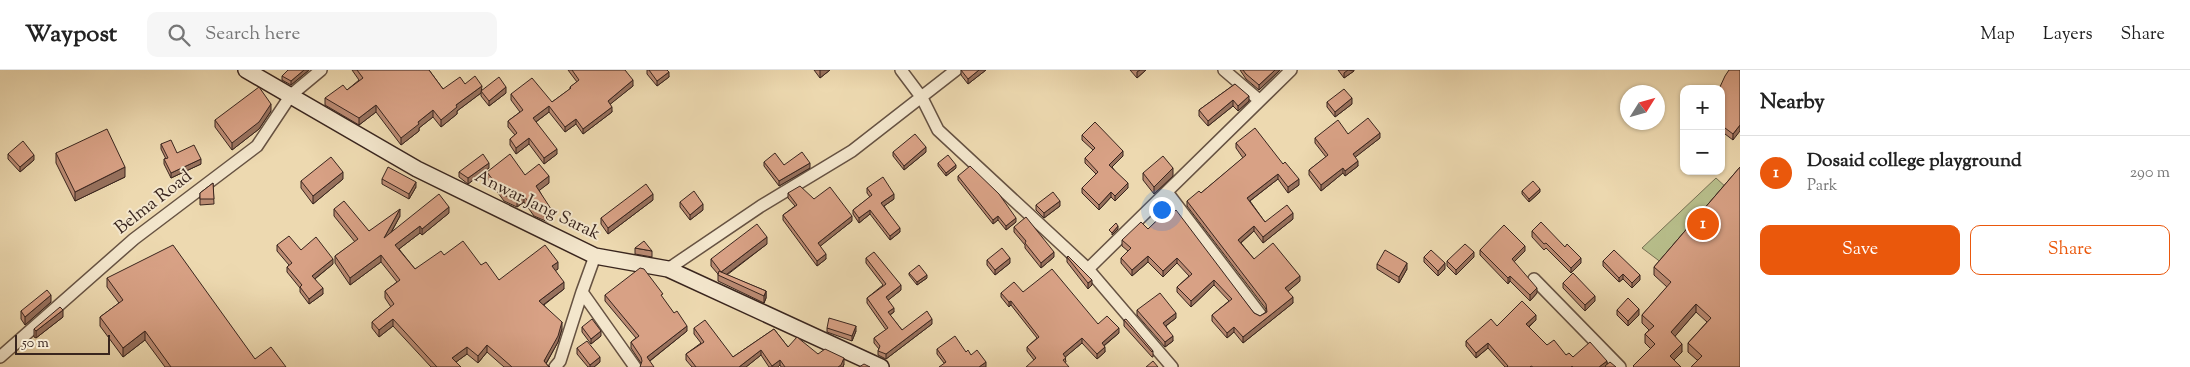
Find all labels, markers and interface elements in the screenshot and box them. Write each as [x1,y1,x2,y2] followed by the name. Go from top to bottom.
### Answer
[147,12,497,57] search box
[25,18,117,52] text: Waypost
[165,21,193,49] icon: search
[205,21,300,48] text: Search here
[1980,22,2015,48] text: Map
[2043,22,2093,48] text: Layers
[2121,22,2165,48] text: Share
[1620,85,1665,130] north arrow
[1680,85,1725,175] map controls
[1680,85,1725,130] button: +
[1760,88,1825,118] text: Nearby
[1680,130,1725,175] button: −
[1807,148,2022,175] text: Dosaid college playground
[1773,162,1779,185] text: 1
[2130,162,2170,185] text: 290 m
[110,164,198,242] street label: Belma Road
[470,164,604,248] street label: Anwar Jang Sarak
[1807,175,1838,198] text: Park
[1149,197,1175,223] your location
[1687,205,1719,243] pin: 1
[1760,225,1960,275] button: Save
[1970,225,2170,275] button: Share
[15,332,110,355] scale bar
[22,334,49,354] text: 50 m

